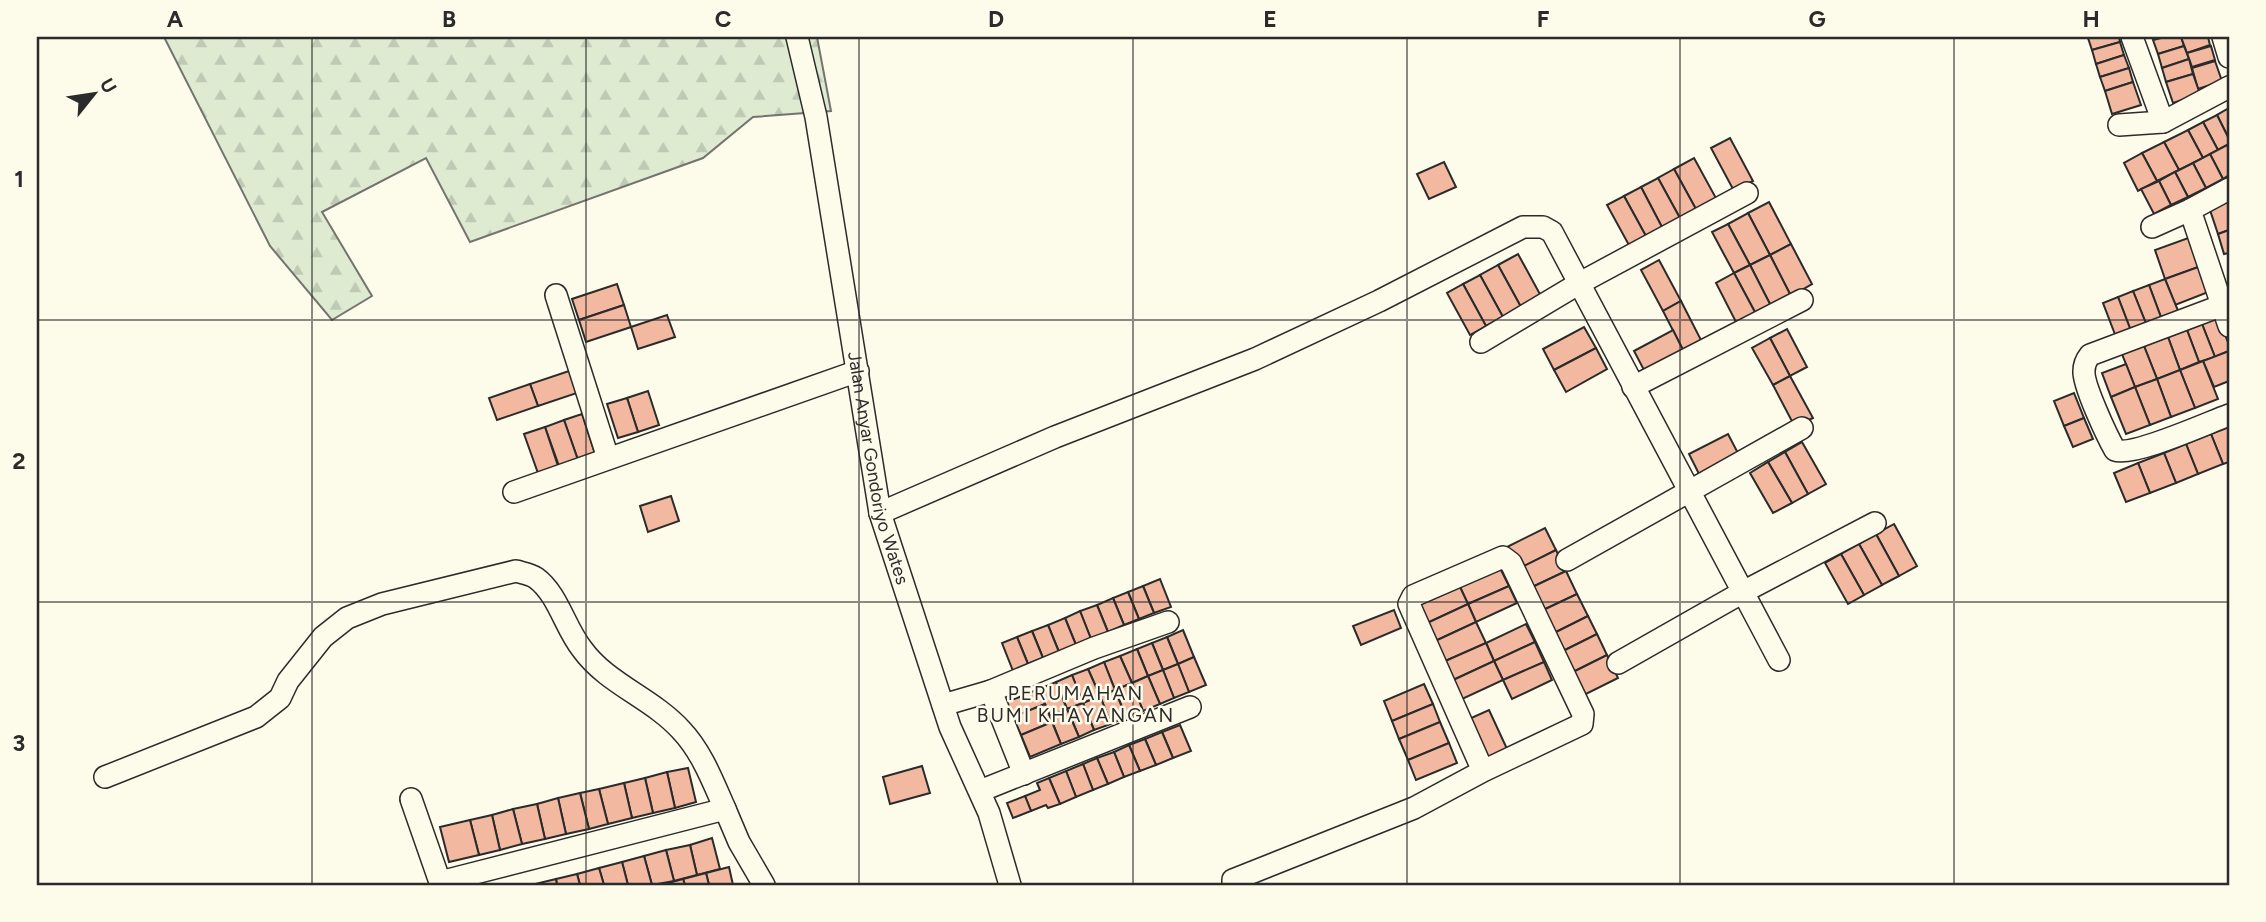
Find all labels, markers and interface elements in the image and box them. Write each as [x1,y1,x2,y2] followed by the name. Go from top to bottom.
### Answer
[167,5,184,33] text: A
[442,5,456,33] text: B
[715,5,732,33] text: C
[988,5,1004,33] text: D
[1263,5,1277,33] text: E
[1537,5,1550,33] text: F
[1808,5,1826,33] text: G
[2082,5,2100,33] text: H
[60,60,130,130] north arrow
[95,74,122,97] text: U
[14,165,24,193] text: 1
[843,350,914,587] street label: Jalan Anyar Gondoriyo Wates
[12,447,26,475] text: 2
[977,682,1175,727] district label: PERUMAHAN BUMI KHAYANGAN
[13,729,25,757] text: 3

